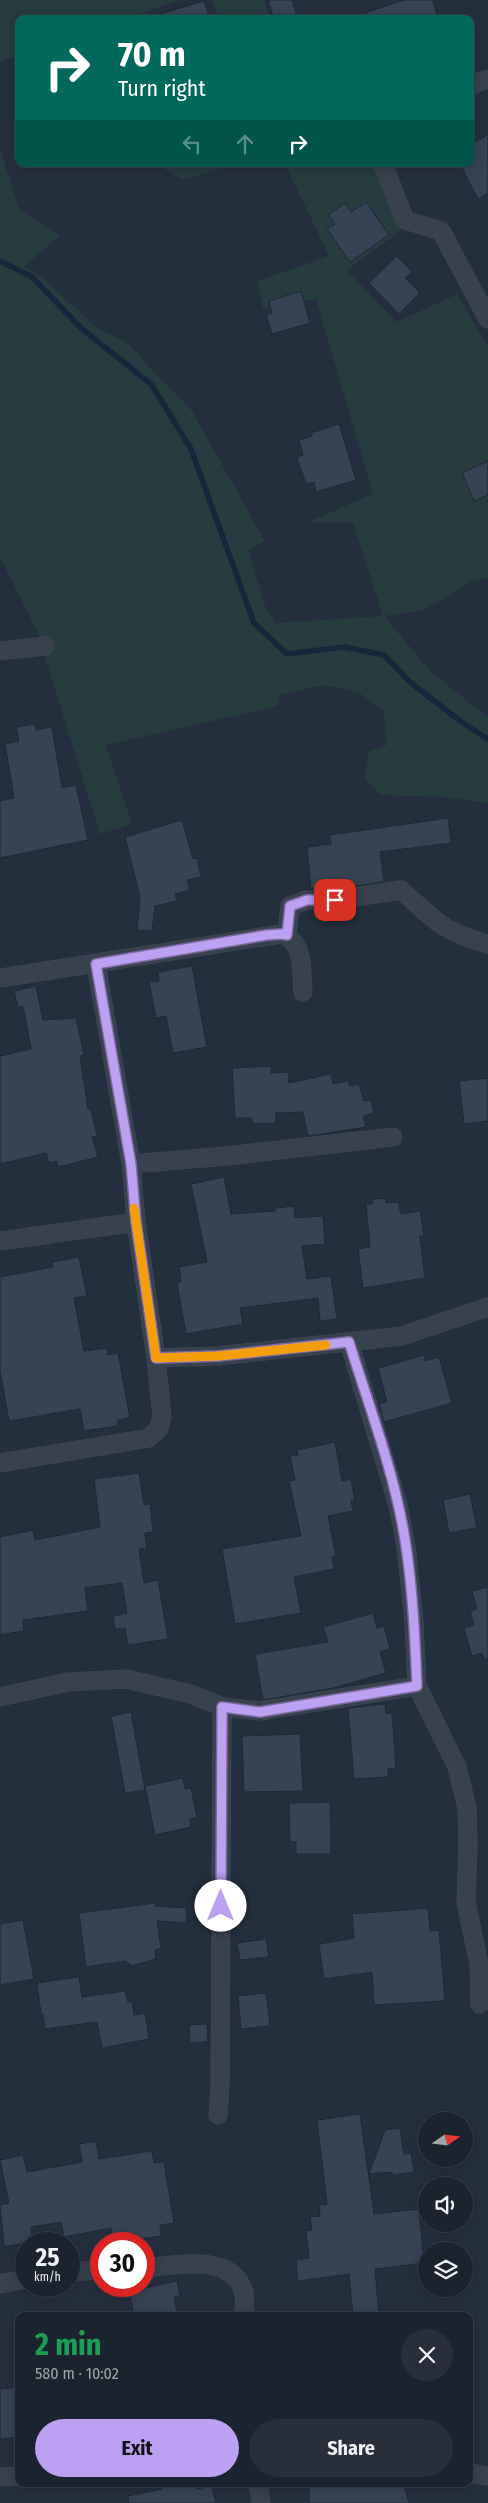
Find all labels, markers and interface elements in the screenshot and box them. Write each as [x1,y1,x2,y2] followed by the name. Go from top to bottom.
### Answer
[118,33,186,75] text: 70 m
[35,35,100,100] icon: right
[118,75,206,102] text: Turn right
[178,130,206,158] icon: left
[231,130,259,158] icon: ahead
[284,130,312,158] icon: right
[314,879,356,921] pin
[321,886,349,914] icon: arrive
[194,1879,246,1931] position arrow
[418,2112,472,2168] north arrow
[418,2112,473,2297] map controls
[418,2177,473,2232] button: sound
[90,2232,155,2297] speed limit sign: 30
[418,2242,473,2297] button: layers
[36,2243,59,2273] text: 25
[34,2270,61,2284] text: km/h
[35,2327,102,2363] text: 2 min
[401,2329,453,2381] button: close
[35,2364,119,2383] text: 580 m · 10:02
[35,2419,239,2477] button: Exit
[249,2419,453,2477] button: Share

